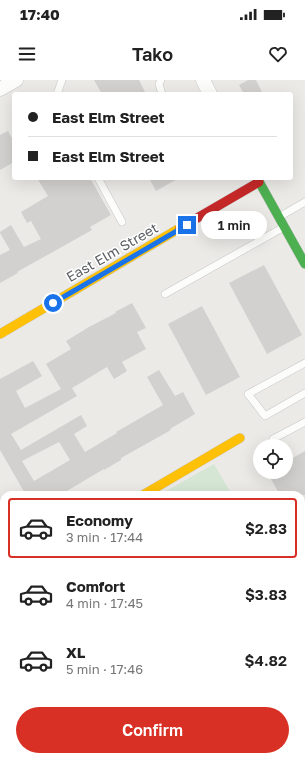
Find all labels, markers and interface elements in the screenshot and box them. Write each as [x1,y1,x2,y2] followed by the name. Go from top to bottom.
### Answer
[20,5,60,23] text: 17:40
[16,43,38,65] icon: menu
[132,43,173,65] text: Tako
[267,43,289,65] icon: heart
[52,108,165,126] text: East Elm Street
[52,147,165,165] text: East Elm Street
[201,211,267,239] callout: 1 min
[178,216,196,234] route end
[218,217,250,233] text: 1 min
[63,219,161,285] street label: East Elm Street
[44,294,62,312] route start
[253,439,293,479] map controls
[253,439,293,479] button: locate
[18,510,54,546] icon: car
[66,511,133,529] text: Economy
[245,519,287,537] text: $2.83
[66,529,143,545] text: 3 min · 17:44
[18,576,54,612] icon: car
[66,577,125,595] text: Comfort
[245,585,287,603] text: $3.83
[66,595,143,611] text: 4 min · 17:45
[18,642,54,678] icon: car
[66,643,85,661] text: XL
[245,651,287,669] text: $4.82
[66,661,143,677] text: 5 min · 17:46
[16,707,289,753] button: Confirm

